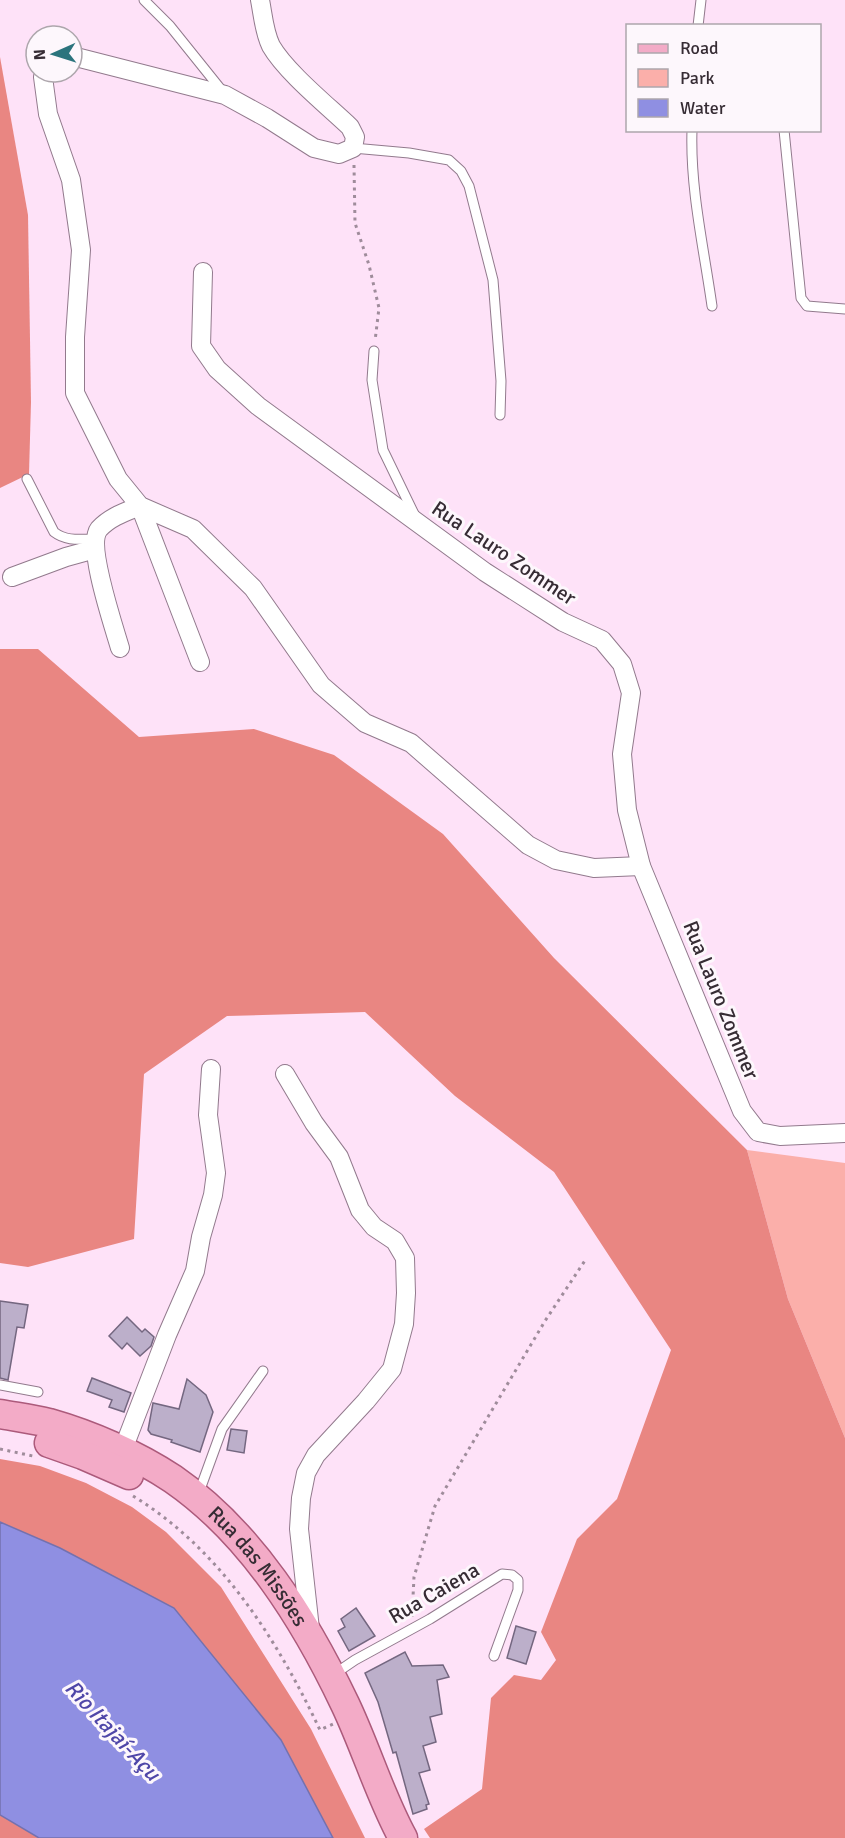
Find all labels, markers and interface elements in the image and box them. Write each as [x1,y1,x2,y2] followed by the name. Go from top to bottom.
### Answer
[24,24,84,84] north arrow
[626,24,821,132] legend
[680,37,719,59] text: Road
[30,49,50,61] text: N
[680,67,715,89] text: Park
[680,97,726,119] text: Water
[427,495,581,611] street label: Rua Lauro Zommer
[677,917,765,1083] street label: Rua Lauro Zommer
[203,1501,313,1631] street label: Rua das Missões
[384,1557,484,1629] street label: Rua Caiena
[59,1675,167,1788] water label: Rio Itajaí-Açu

